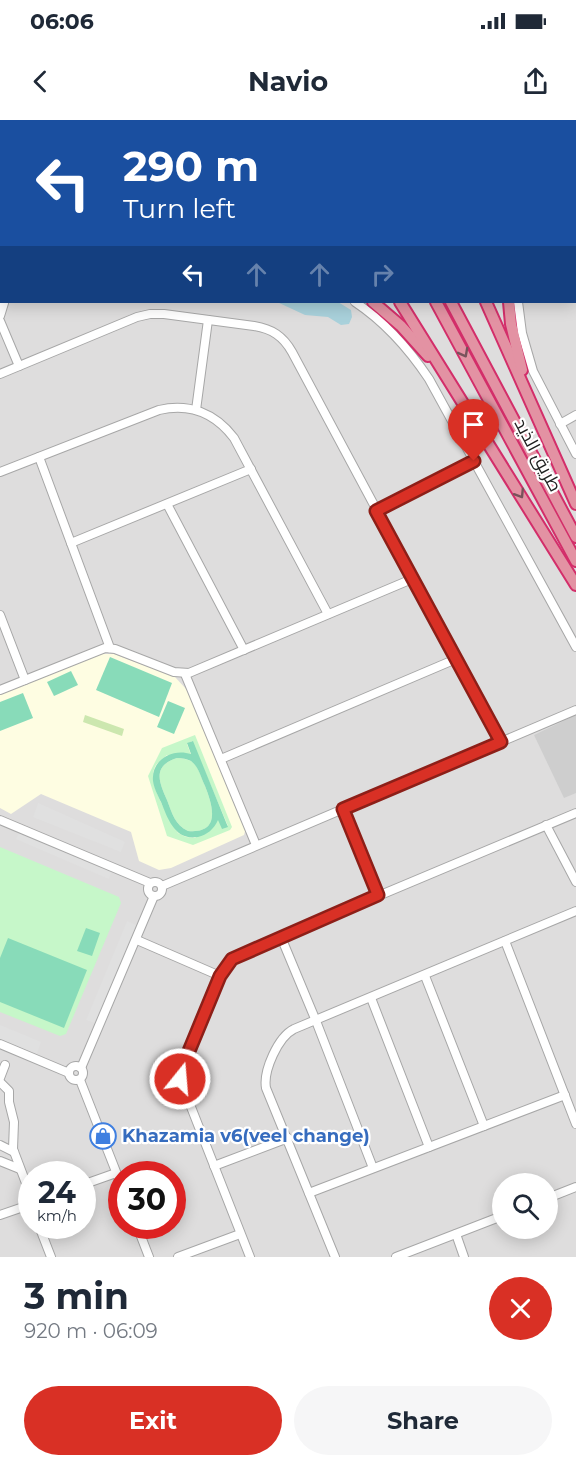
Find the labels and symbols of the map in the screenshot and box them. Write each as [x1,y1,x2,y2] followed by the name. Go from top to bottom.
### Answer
[457,347,468,357] one-way arrow
[448,399,499,461] pin
[509,415,566,496] street label: طريق الذيد
[513,488,525,498] one-way arrow
[148,1047,212,1111] position arrow
[88,1121,118,1151] shop icon: Khazamia v6(veel change)
[122,1125,370,1147] place label: Khazamia v6(veel change)
[108,1161,186,1239] speed limit sign: 30

